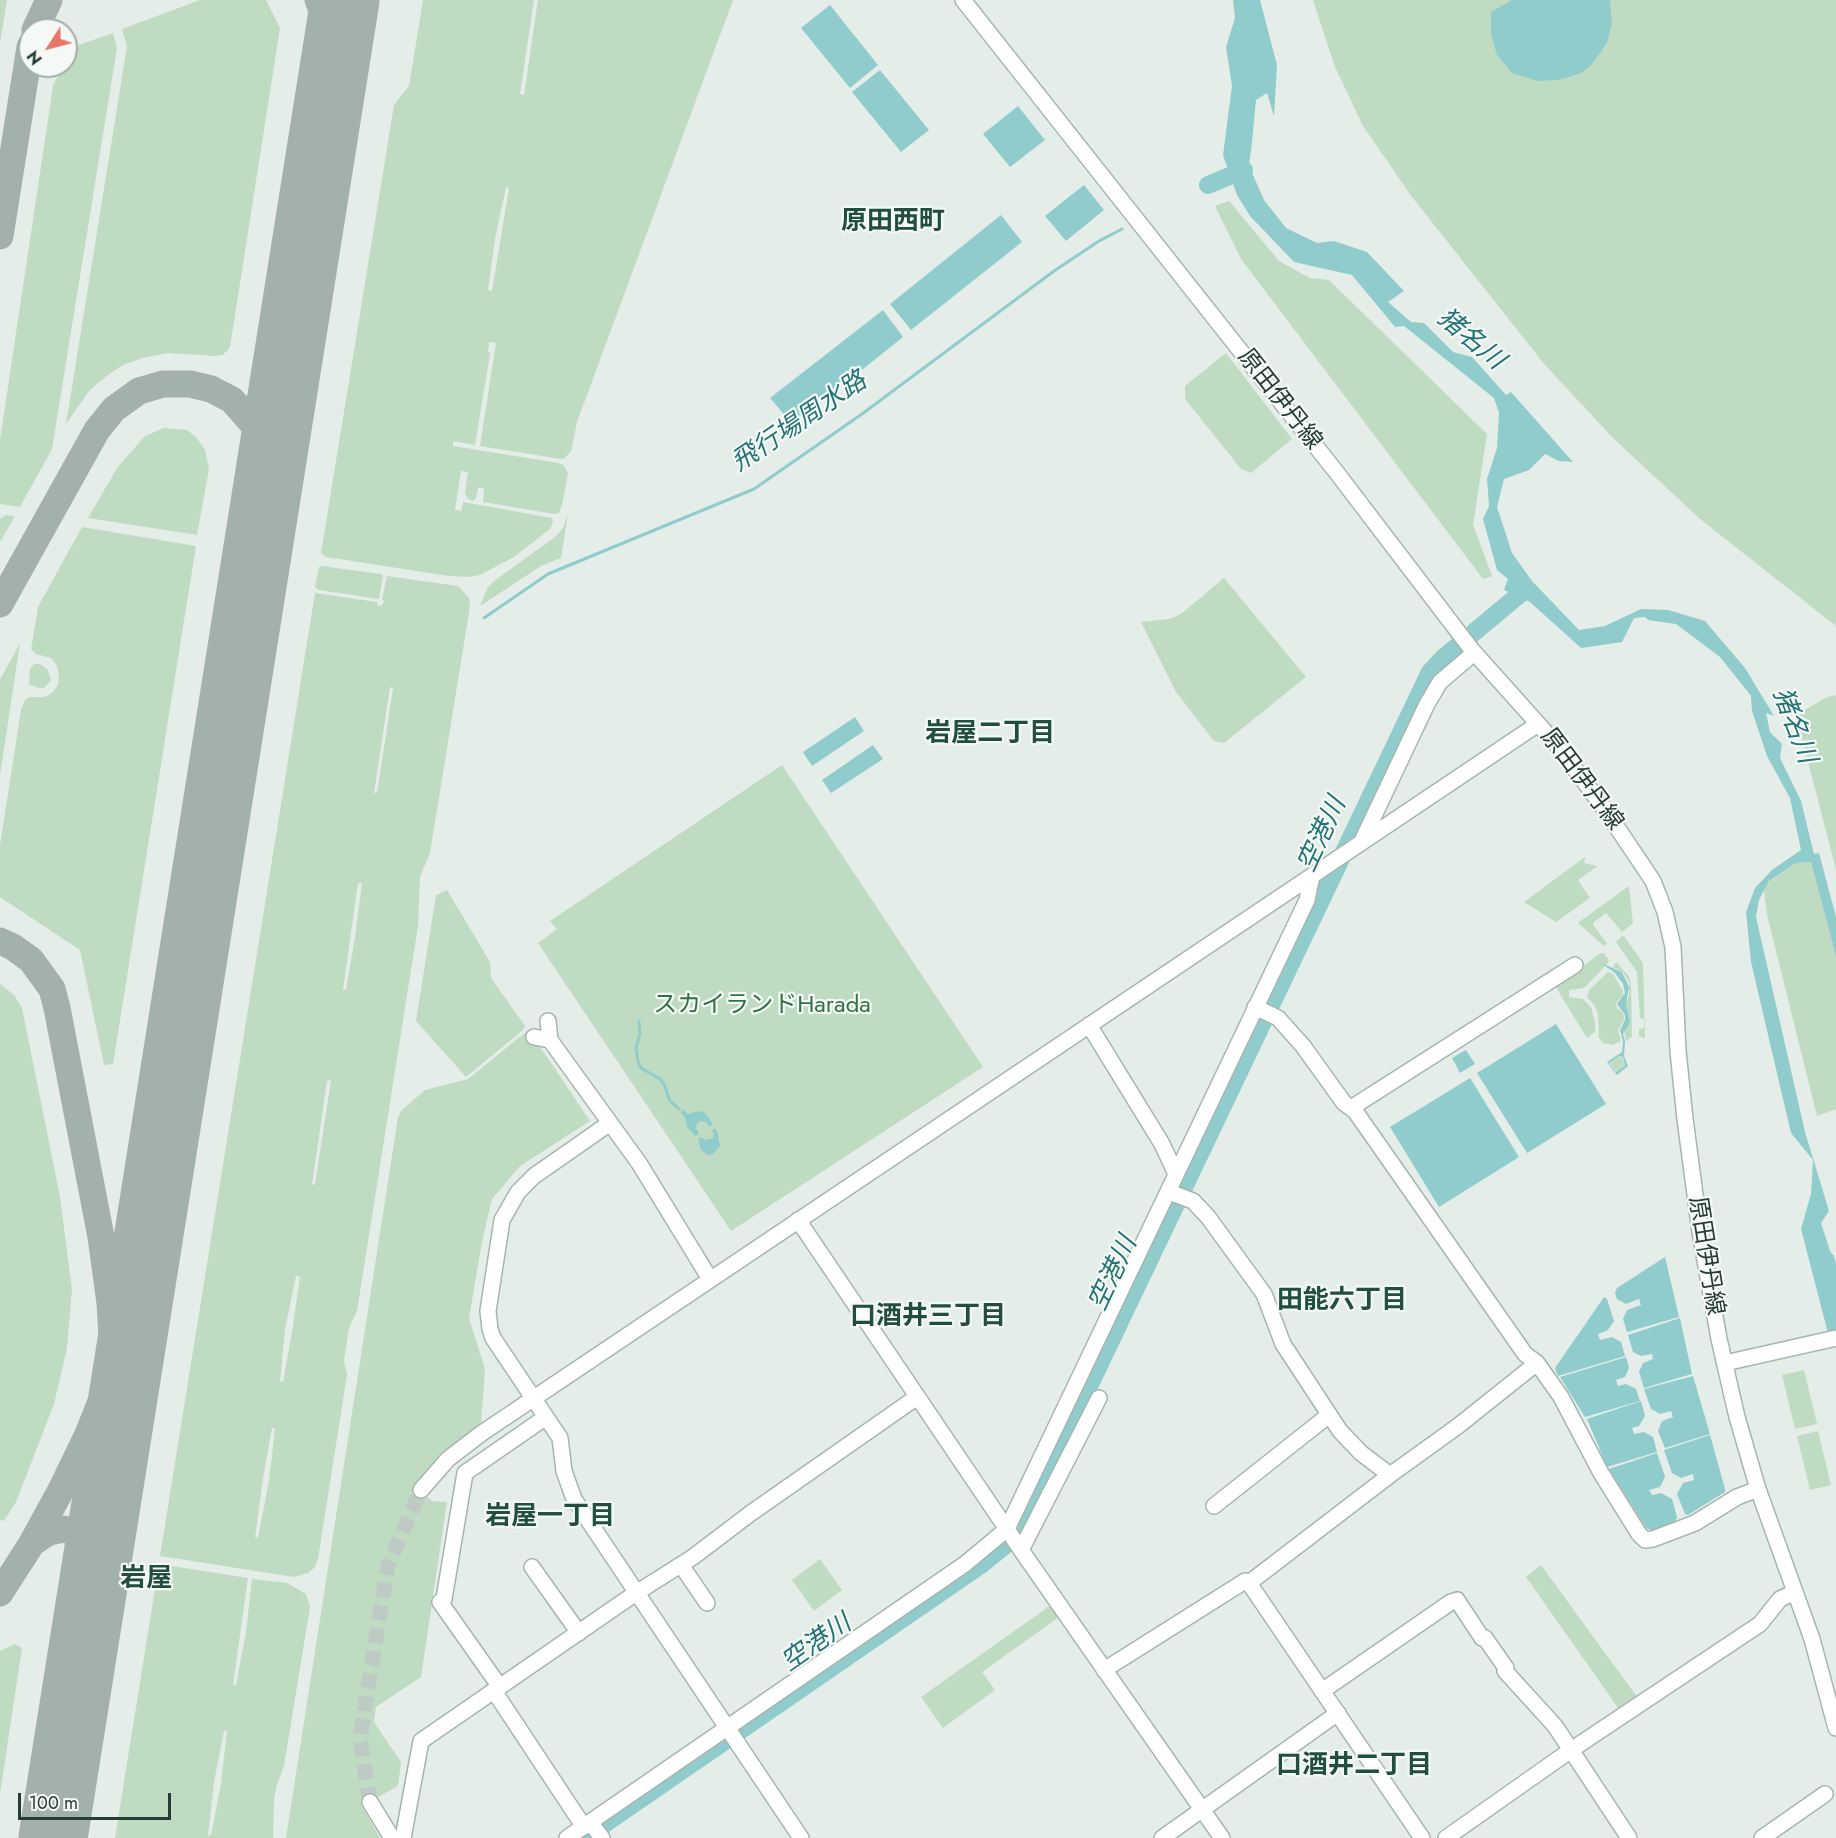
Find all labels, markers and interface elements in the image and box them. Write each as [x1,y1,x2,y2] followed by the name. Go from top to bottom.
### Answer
[18,18,78,78] north arrow
[22,46,48,70] text: N
[841,207,945,239] district label: 原田西町
[1430,303,1510,377] water label: 猪名川
[1231,344,1327,456] street label: 原田伊丹線
[727,366,873,480] water label: 飛行場周水路
[1764,684,1822,768] water label: 猪名川
[925,719,1055,751] district label: 岩屋二丁目
[1533,723,1629,837] street label: 原田伊丹線
[1292,793,1354,877] water label: 空港川
[653,992,871,1020] park label: スカイランドHarada
[1681,1194,1729,1318] street label: 原田伊丹線
[1083,1232,1145,1316] water label: 空港川
[1277,1286,1407,1318] district label: 田能六丁目
[850,1302,1006,1334] district label: 口酒井三丁目
[485,1502,615,1534] district label: 岩屋一丁目
[120,1564,172,1596] district label: 岩屋
[776,1609,858,1679] water label: 空港川
[1276,1751,1432,1783] district label: 口酒井二丁目
[21,1781,174,1819] scale bar
[29,1790,78,1816] text: 100 m

